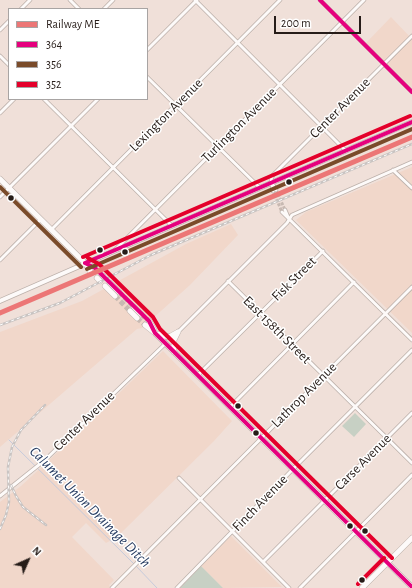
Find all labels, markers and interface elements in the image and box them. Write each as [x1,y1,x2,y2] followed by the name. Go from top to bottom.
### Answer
[8,8,148,100] legend
[276,8,363,34] scale bar
[281,17,311,29] text: 200 m
[46,18,99,30] text: Railway ME
[46,38,62,50] text: 364
[46,58,62,70] text: 356
[306,74,374,142] street label: Center Avenue
[126,75,206,155] street label: Lexington Avenue
[46,78,61,90] text: 352
[198,84,280,166] street label: Turlington Avenue
[284,177,294,187] unlabelled marker
[6,193,16,203] unlabelled marker
[95,245,105,255] unlabelled marker
[120,247,130,257] unlabelled marker
[268,253,320,305] street label: Fisk Street
[240,293,314,367] street label: East 158th Street
[268,359,340,431] street label: Lathrop Avenue
[50,388,118,454] street label: Center Avenue
[233,401,243,411] unlabelled marker
[251,428,261,438] unlabelled marker
[331,430,395,494] street label: Carse Avenue
[26,443,154,571] water label: Calumet Union Drainage Ditch
[229,471,291,535] street label: Finch Avenue
[345,521,355,531] unlabelled marker
[360,526,370,536] unlabelled marker
[8,540,48,580] north arrow
[30,545,43,558] text: N
[357,575,367,585] unlabelled marker

